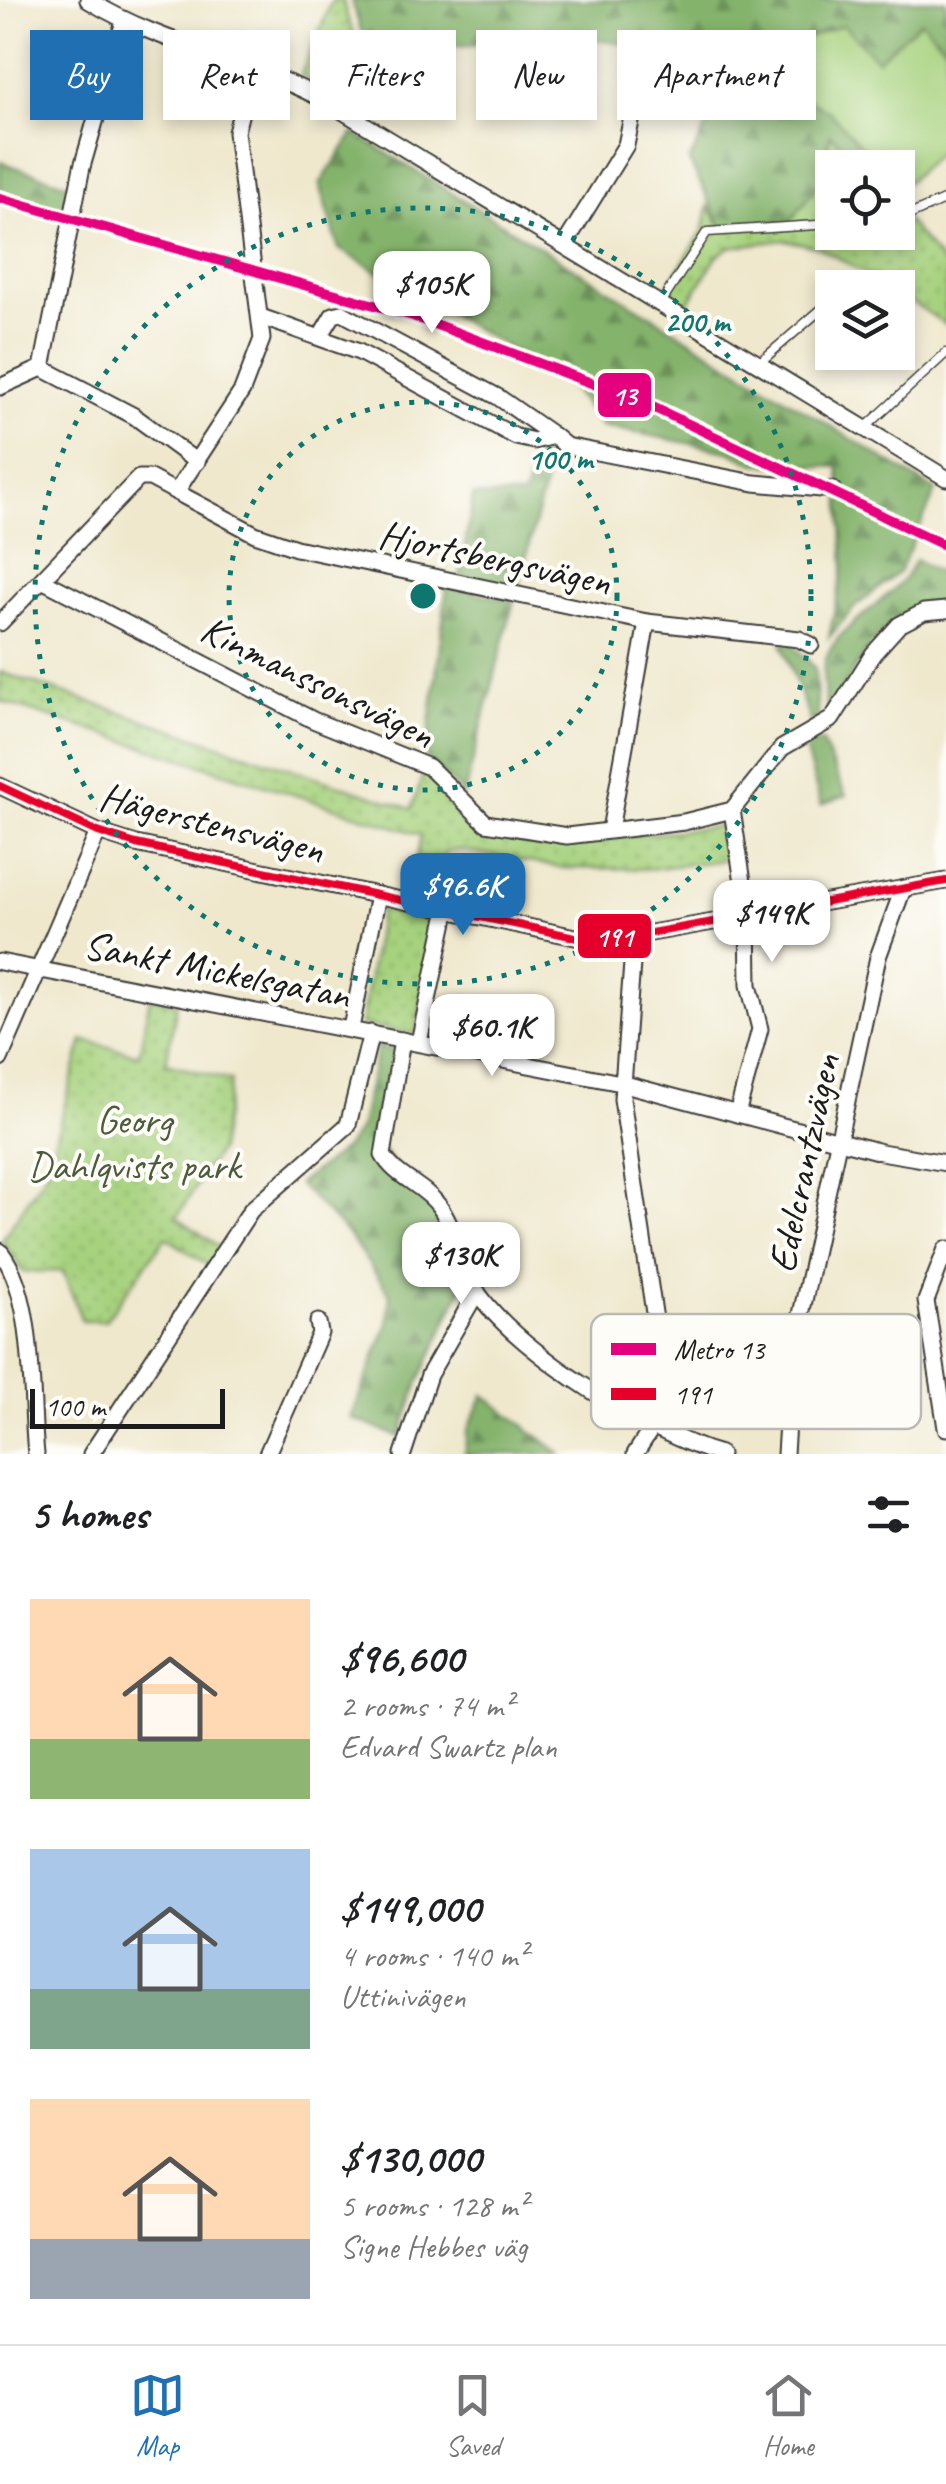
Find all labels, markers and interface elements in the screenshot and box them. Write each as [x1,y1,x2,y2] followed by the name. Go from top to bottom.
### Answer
[30,30,143,120] chip: Buy
[163,30,290,120] chip: Rent
[310,30,456,120] chip: Filters
[476,30,597,120] chip: New
[617,30,816,120] chip: Apartment
[815,150,915,370] map controls
[815,150,915,250] button: locate
[362,251,502,336] pin: $105K
[395,263,469,304] text: $105K
[815,270,915,370] button: layers
[665,303,732,341] text: 200 m
[596,371,653,419] line badge: 13
[611,378,639,413] text: 13
[528,440,595,478] text: 100 m
[374,509,616,607] street label: Hjortsbergsvägen
[405,578,441,614] centre of rings
[193,604,443,760] street label: Kinmanssonsvägen
[95,771,330,875] street label: Hägerstensvägen
[382,853,544,938] pin: $96.6K
[422,865,504,906] text: $96.6K
[702,880,842,965] pin: $149K
[735,892,809,933] text: $149K
[576,912,653,960] line badge: 191
[595,919,636,954] text: 191
[80,920,355,1020] street label: Sankt Mickelsgatan
[411,994,573,1079] pin: $60.1K
[452,1006,532,1047] text: $60.1K
[756,1049,852,1277] street label: Edelcrantzvägen
[28,1095,244,1191] park label: Georg Dahlqvists park
[391,1222,531,1307] pin: $130K
[424,1234,498,1275] text: $130K
[591,1314,921,1429] legend
[674,1332,767,1367] text: Metro 13
[674,1377,713,1412] text: 191
[30,1384,225,1428] scale bar
[45,1389,105,1424] text: 100 m
[861,1487,916,1542] icon: filters
[30,1488,148,1541] text: 5 homes
[340,1632,463,1685] text: $96,600
[110,1639,230,1759] icon: home
[340,1685,513,1726] text: 2 rooms · 74 m²
[340,1726,557,1767] text: Edvard Swartz plan
[340,1882,480,1935] text: $149,000
[110,1889,230,2009] icon: home
[340,1935,527,1976] text: 4 rooms · 140 m²
[340,1976,465,2017] text: Uttinivägen
[340,2132,481,2185] text: $130,000
[110,2139,230,2259] icon: home
[340,2185,527,2226] text: 5 rooms · 128 m²
[340,2226,527,2267] text: Signe Hebbes väg
[130,2368,185,2463] tab: Map
[445,2368,500,2463] tab: Saved
[761,2368,816,2463] tab: Home

